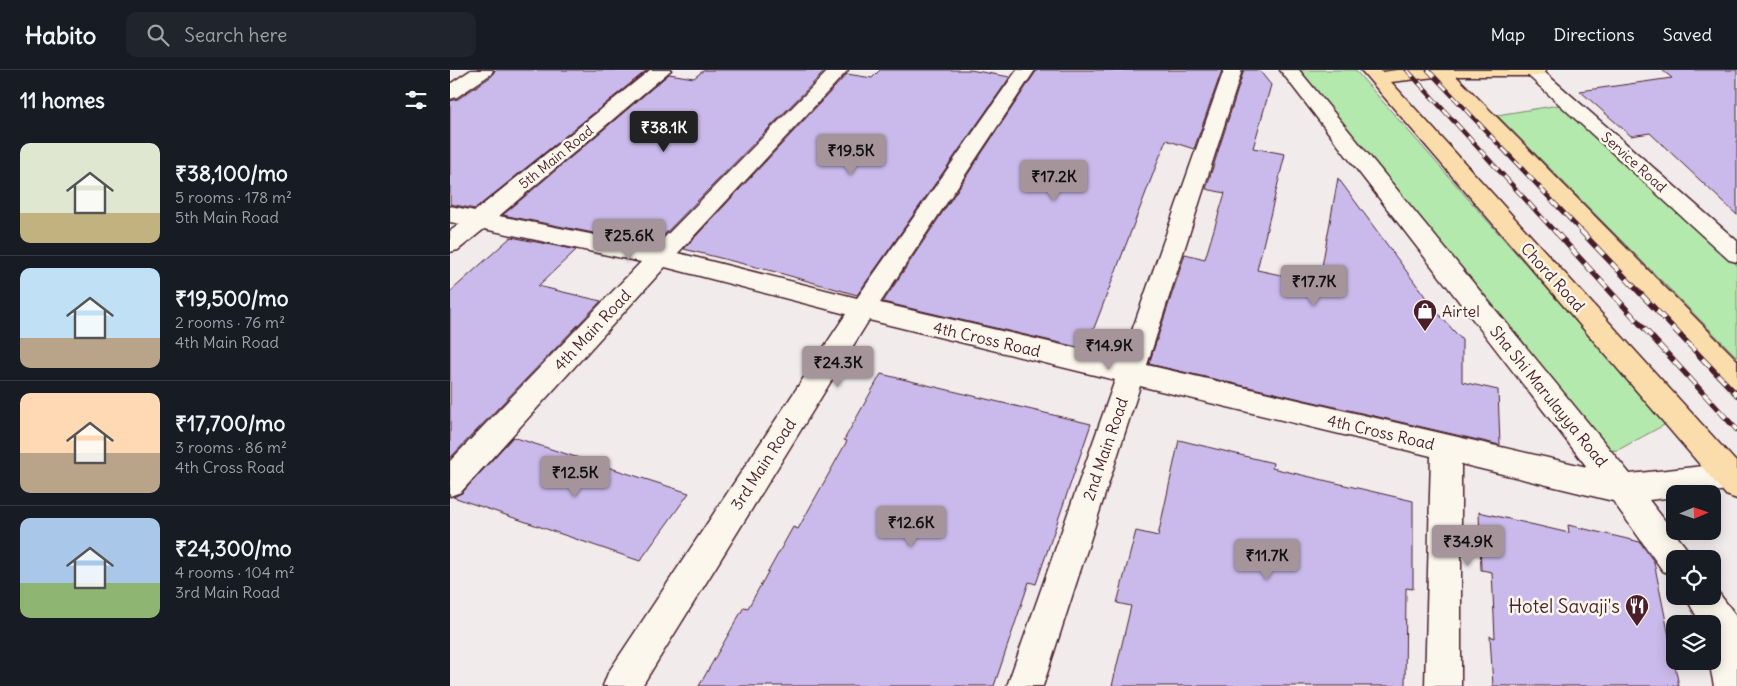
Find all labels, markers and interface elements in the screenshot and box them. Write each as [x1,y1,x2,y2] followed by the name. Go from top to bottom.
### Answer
[126,12,476,57] search box
[25,20,96,50] text: Habito
[144,21,172,49] icon: search
[184,23,287,47] text: Search here
[1490,23,1525,46] text: Map
[1553,23,1635,46] text: Directions
[1663,23,1712,46] text: Saved
[402,86,430,114] icon: filters
[20,87,105,114] text: 11 homes
[623,111,705,153] pin: ₹38.1K
[641,117,687,137] text: ₹38.1K
[515,121,597,193] street label: 5th Main Road
[1598,128,1670,196] street label: Service Road
[810,134,892,176] pin: ₹19.5K
[828,140,874,160] text: ₹19.5K
[175,160,288,187] text: ₹38,100/mo
[1013,160,1095,202] pin: ₹17.2K
[60,163,120,223] icon: home
[1031,166,1077,186] text: ₹17.2K
[175,187,292,207] text: 5 rooms · 178 m²
[175,207,279,227] text: 5th Main Road
[588,218,670,261] pin: ₹25.6K
[604,225,654,245] text: ₹25.6K
[1517,238,1589,316] street label: Chord Road
[1273,264,1355,307] pin: ₹17.7K
[1292,271,1336,291] text: ₹17.7K
[175,285,288,312] text: ₹19,500/mo
[549,285,635,375] street label: 4th Main Road
[60,288,120,348] icon: home
[1412,298,1438,332] shop icon: Airtel
[1442,301,1480,321] place label: Airtel
[175,312,285,332] text: 2 rooms · 76 m²
[931,317,1043,361] street label: 4th Cross Road
[1486,321,1612,471] street label: Sha Shi Marulayya Road
[1068,328,1150,371] pin: ₹14.9K
[175,332,279,352] text: 4th Main Road
[1085,335,1133,355] text: ₹14.9K
[797,346,879,388] pin: ₹24.3K
[813,352,863,372] text: ₹24.3K
[1078,395,1132,503] street label: 2nd Main Road
[175,410,285,437] text: ₹17,700/mo
[1325,410,1437,454] street label: 4th Cross Road
[60,413,120,473] icon: home
[726,415,800,513] street label: 3rd Main Road
[175,437,287,457] text: 3 rooms · 86 m²
[534,456,616,498] pin: ₹12.5K
[175,457,284,477] text: 4th Cross Road
[552,462,598,482] text: ₹12.5K
[1666,485,1721,540] north arrow
[1666,485,1721,670] map controls
[870,506,952,548] pin: ₹12.6K
[888,512,934,532] text: ₹12.6K
[1427,524,1509,567] pin: ₹34.9K
[1443,531,1493,551] text: ₹34.9K
[175,535,292,562] text: ₹24,300/mo
[60,538,120,598] icon: home
[1226,538,1308,581] pin: ₹11.7K
[1246,545,1288,565] text: ₹11.7K
[1666,550,1721,605] button: locate
[175,562,295,582] text: 4 rooms · 104 m²
[175,582,280,602] text: 3rd Main Road
[1624,593,1650,627] restaurant icon: Hotel Savaji's
[1508,594,1620,618] place label: Hotel Savaji's
[1666,615,1721,670] button: layers

